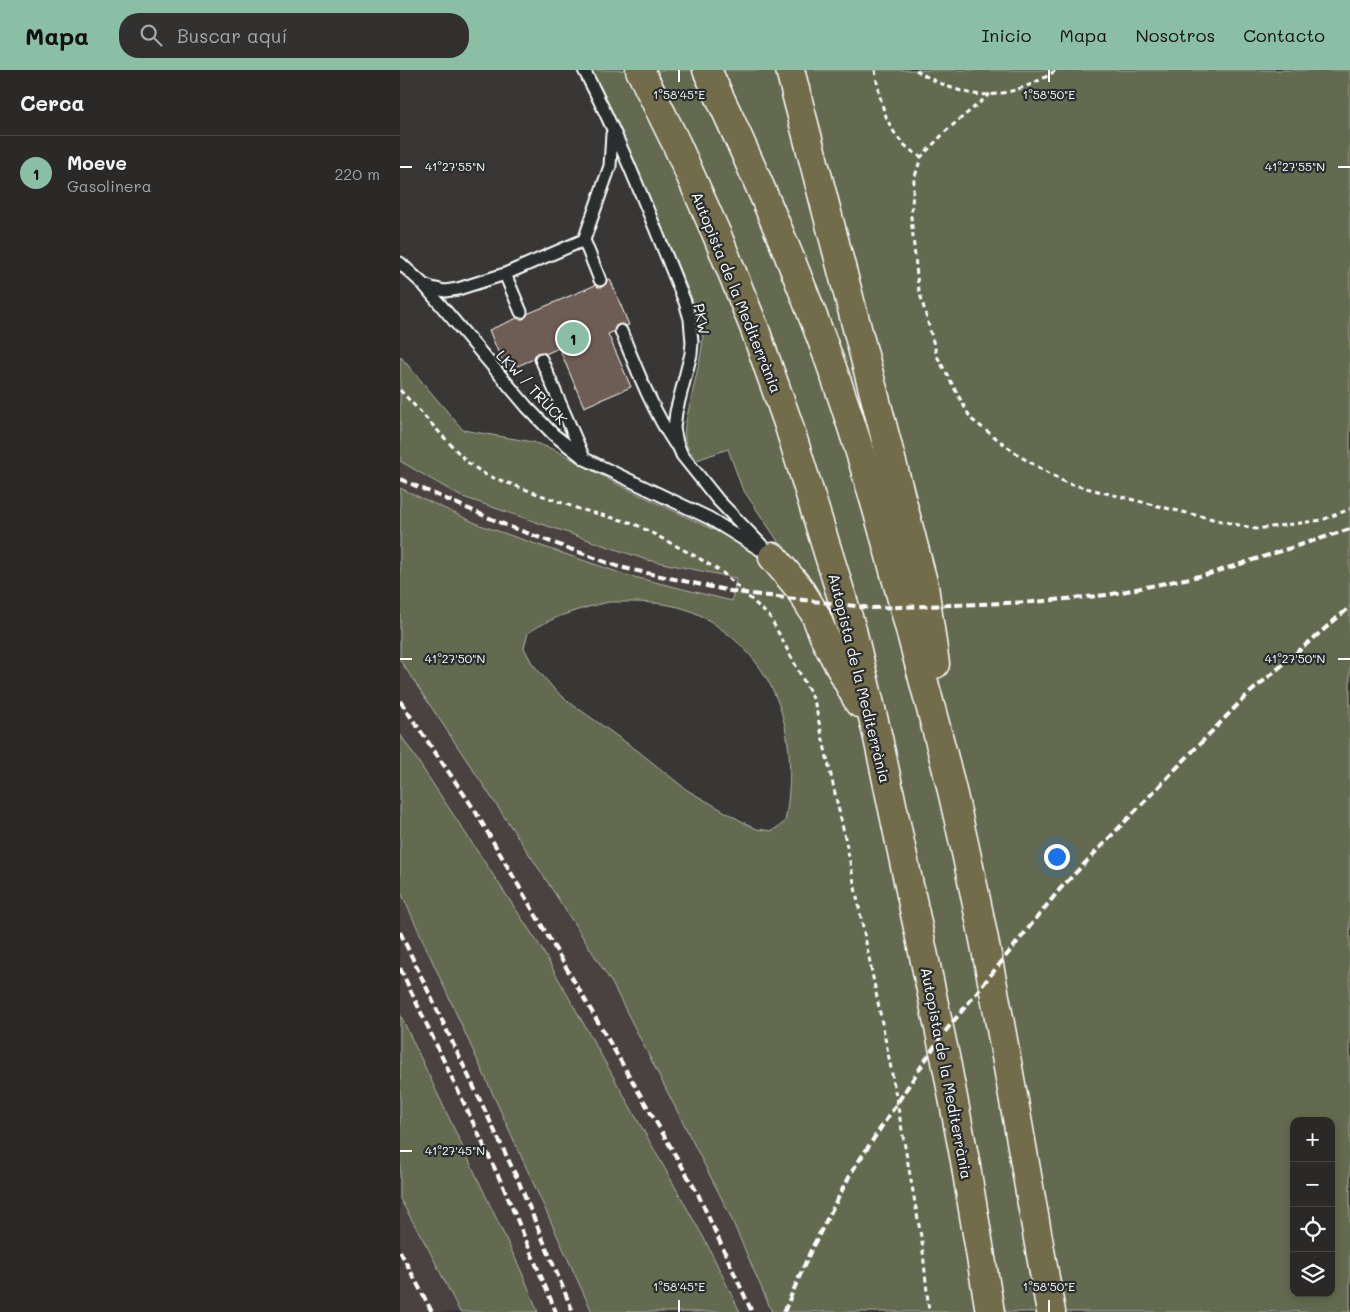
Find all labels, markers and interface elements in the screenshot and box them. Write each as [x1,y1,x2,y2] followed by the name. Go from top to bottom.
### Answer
[119,13,469,58] search box
[25,20,89,51] text: Mapa
[137,21,165,49] icon: search
[177,23,287,48] text: Buscar aquí
[981,23,1032,47] text: Inicio
[1060,23,1107,47] text: Mapa
[1135,23,1215,47] text: Nosotros
[1243,23,1325,47] text: Contacto
[653,86,705,102] text: 1°58'45"E
[1023,86,1075,102] text: 1°58'50"E
[20,89,85,116] text: Cerca
[67,150,127,175] text: Moeve
[425,158,485,174] text: 41°27'55"N
[1265,158,1325,174] text: 41°27'55"N
[32,163,40,184] text: 1
[334,163,380,184] text: 220 m
[67,175,152,196] text: Gasolinera
[687,188,787,396] street label: Autopista de la Mediterrània
[689,302,715,336] street label: PKW
[557,319,589,357] pin: 1
[492,345,572,429] street label: LKW / TRUCK
[824,571,896,785] street label: Autopista de la Mediterrània
[425,650,485,666] text: 41°27'50"N
[1265,650,1325,666] text: 41°27'50"N
[1044,844,1070,870] your location
[917,965,977,1181] street label: Autopista de la Mediterrània
[1290,1117,1335,1297] map controls
[1290,1117,1335,1162] button: +
[425,1142,485,1158] text: 41°27'45"N
[1290,1162,1335,1207] button: −
[1290,1207,1335,1252] button: locate
[1290,1252,1335,1297] button: layers
[653,1278,705,1294] text: 1°58'45"E
[1023,1278,1075,1294] text: 1°58'50"E

